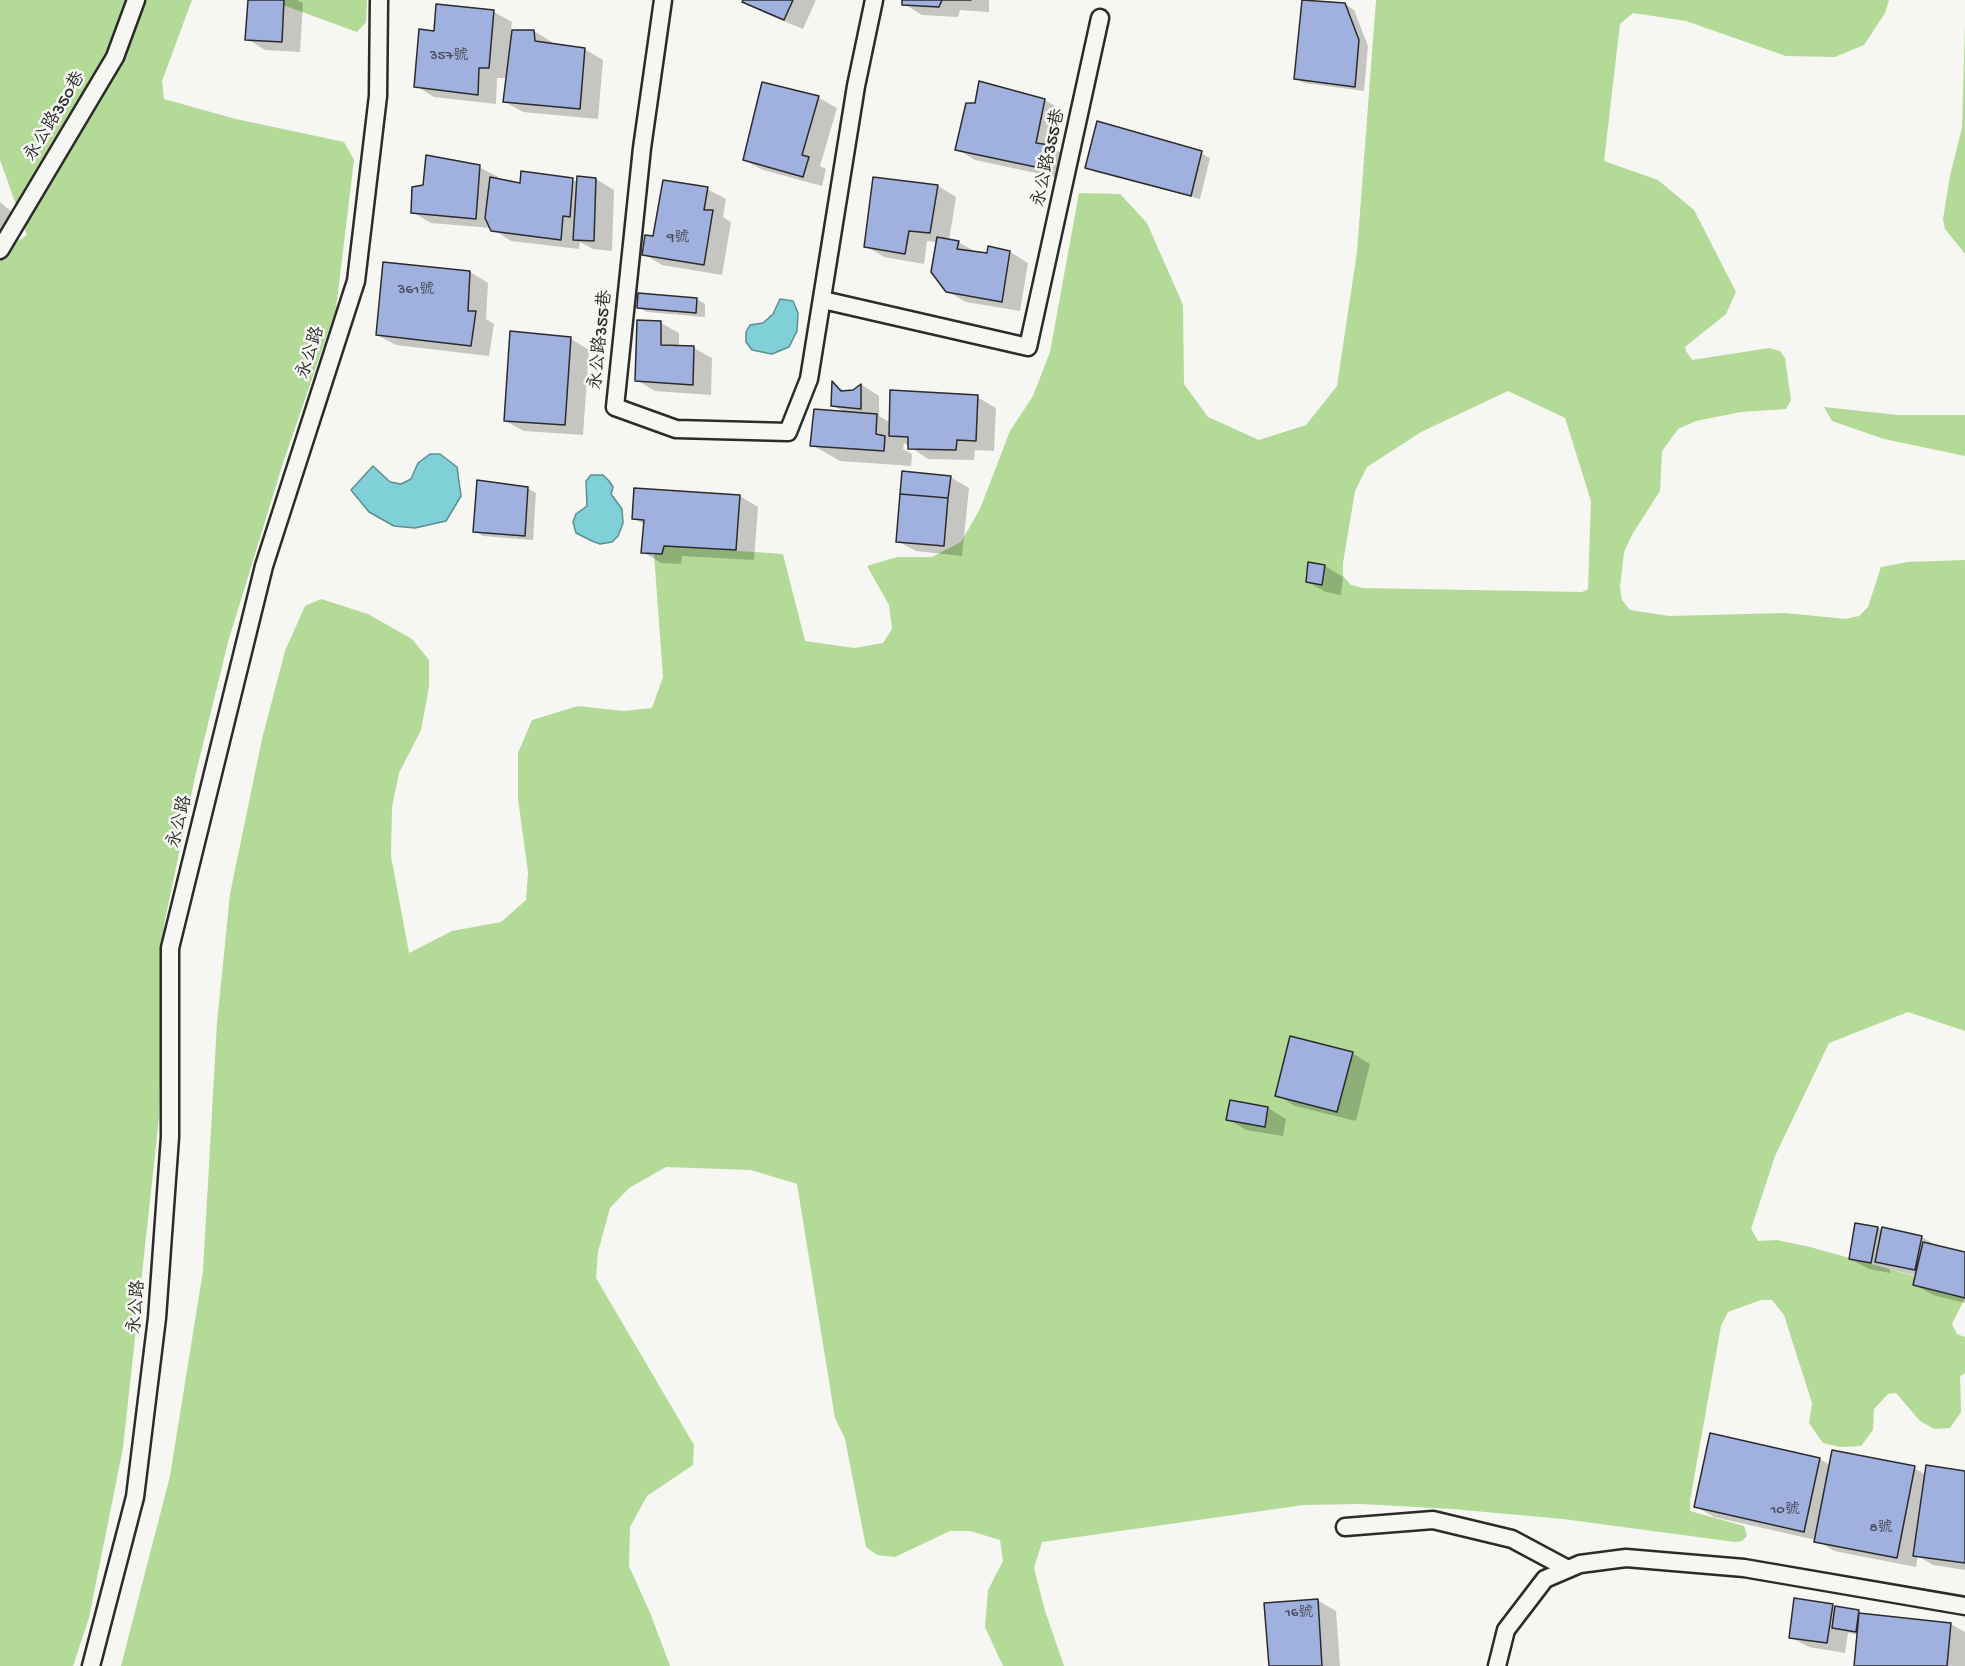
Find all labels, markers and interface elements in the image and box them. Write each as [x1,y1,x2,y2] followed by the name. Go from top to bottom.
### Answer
[430,48,468,66] house number: 357號
[21,68,91,166] street label: 永公路350巷
[1029,107,1071,209] street label: 永公路355巷
[667,230,689,248] house number: 9號
[398,282,434,300] house number: 361號
[586,289,618,391] street label: 永公路355巷
[293,324,331,382] street label: 永公路
[164,793,198,851] street label: 永公路
[125,1279,151,1335] street label: 永公路
[1770,1502,1800,1520] house number: 10號
[1869,1520,1893,1538] house number: 8號
[1285,1605,1313,1623] house number: 16號

